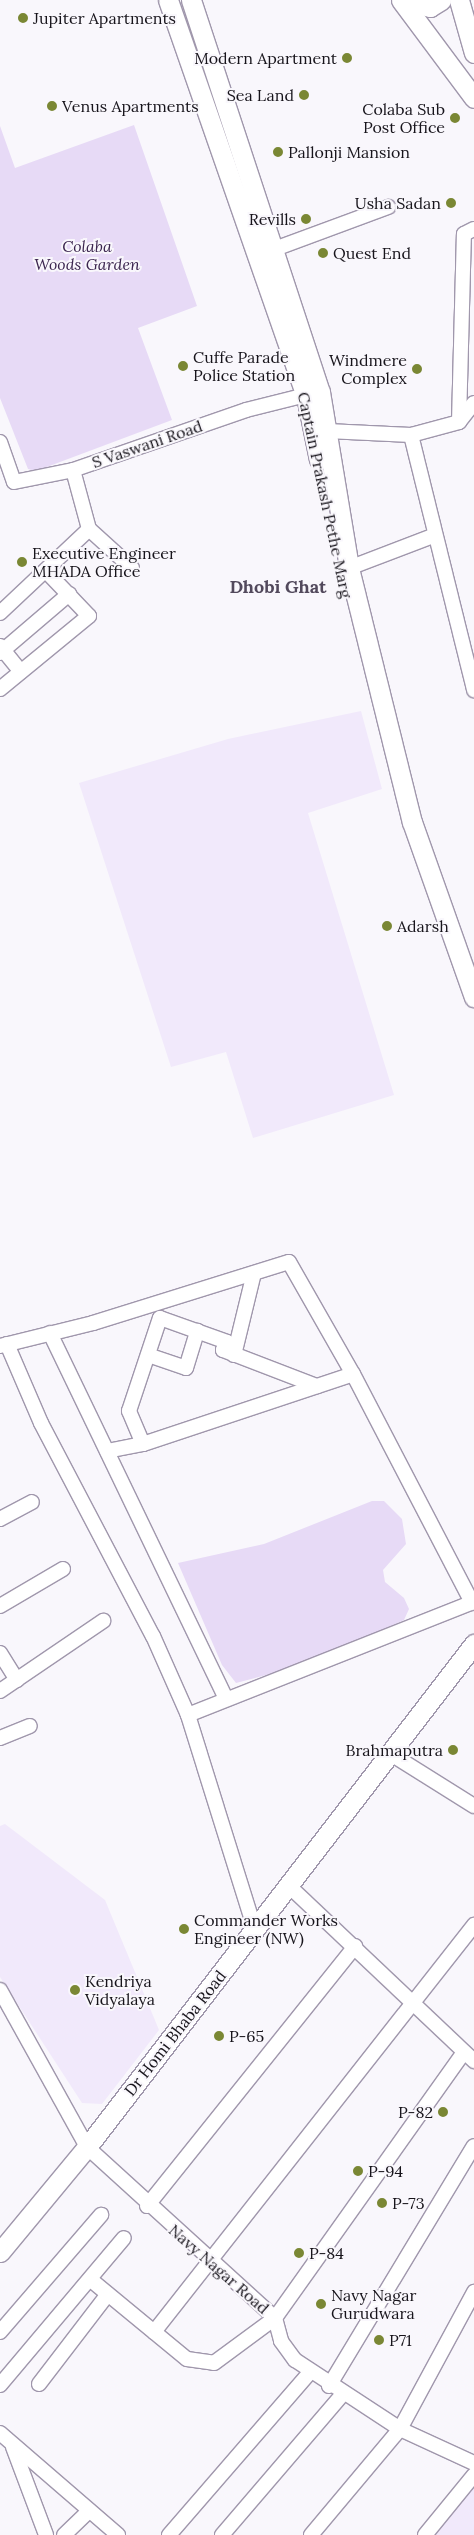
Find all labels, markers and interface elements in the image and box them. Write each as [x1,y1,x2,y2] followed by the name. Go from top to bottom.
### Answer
[33,8,176,28] place label: Jupiter Apartments
[17,12,29,24] marker: Jupiter Apartments
[194,48,337,68] place label: Modern Apartment
[341,52,353,64] marker: Modern Apartment
[227,85,294,105] place label: Sea Land
[298,89,310,101] marker: Sea Land
[62,96,199,116] place label: Venus Apartments
[362,99,445,137] place label: Colaba Sub Post Office
[46,100,58,112] marker: Venus Apartments
[449,112,461,124] marker: Colaba Sub Post Office
[288,142,410,162] place label: Pallonji Mansion
[272,146,284,158] marker: Pallonji Mansion
[355,193,441,213] place label: Usha Sadan
[445,197,457,209] marker: Usha Sadan
[249,209,296,229] place label: Revills
[300,213,312,225] marker: Revills
[34,236,140,274] park label: Colaba Woods Garden
[333,243,411,263] place label: Quest End
[317,247,329,259] marker: Quest End
[193,347,295,385] place label: Cuffe Parade Police Station
[329,350,407,388] place label: Windmere Complex
[177,360,189,372] marker: Cuffe Parade Police Station
[411,363,423,375] marker: Windmere Complex
[294,390,356,600] street label: Captain Prakash Pethe Marg
[89,416,205,472] street label: S Vaswani Road
[32,543,176,581] place label: Executive Engineer MHADA Office
[16,556,28,568] marker: Executive Engineer MHADA Office
[229,576,327,598] district label: Dhobi Ghat
[397,916,449,936] place label: Adarsh
[381,920,393,932] marker: Adarsh
[346,1740,443,1760] place label: Brahmaputra
[447,1744,459,1756] marker: Brahmaputra
[194,1910,338,1948] place label: Commander Works Engineer (NW)
[178,1923,190,1935] marker: Commander Works Engineer (NW)
[120,1966,230,2100] street label: Dr Homi Bhaba Road
[85,1971,155,2009] place label: Kendriya Vidyalaya
[69,1984,81,1996] marker: Kendriya Vidyalaya
[229,2026,264,2046] place label: P-65
[213,2030,225,2042] marker: P-65
[398,2102,433,2122] place label: P-82
[437,2106,449,2118] marker: P-82
[368,2161,403,2181] place label: P-94
[352,2165,364,2177] marker: P-94
[392,2193,425,2213] place label: P-73
[376,2197,388,2209] marker: P-73
[165,2220,273,2318] street label: Navy Nagar Road
[309,2243,344,2263] place label: P-84
[293,2247,305,2259] marker: P-84
[331,2285,416,2323] place label: Navy Nagar Gurudwara
[315,2298,327,2310] marker: Navy Nagar Gurudwara
[389,2330,412,2350] place label: P71
[373,2334,385,2346] marker: P71

